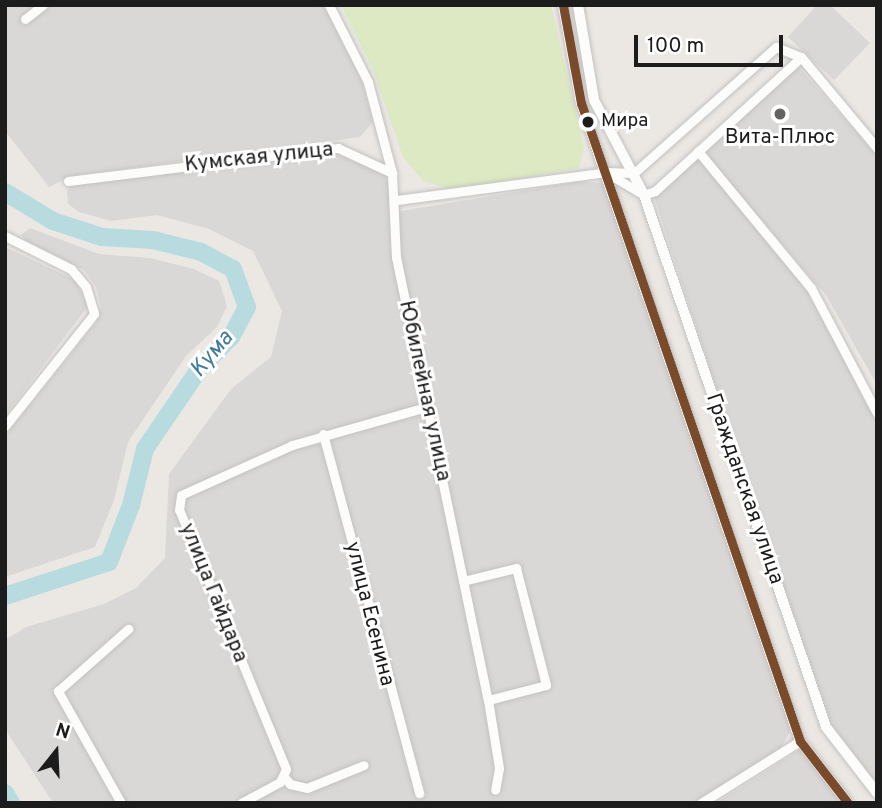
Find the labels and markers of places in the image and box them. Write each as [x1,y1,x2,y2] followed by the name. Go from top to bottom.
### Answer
[772,106,788,122] marker: Вита-Плюс
[601,111,648,133] place label: Мира
[581,115,595,129] marker: Мира
[725,125,835,151] place label: Вита-Плюс

